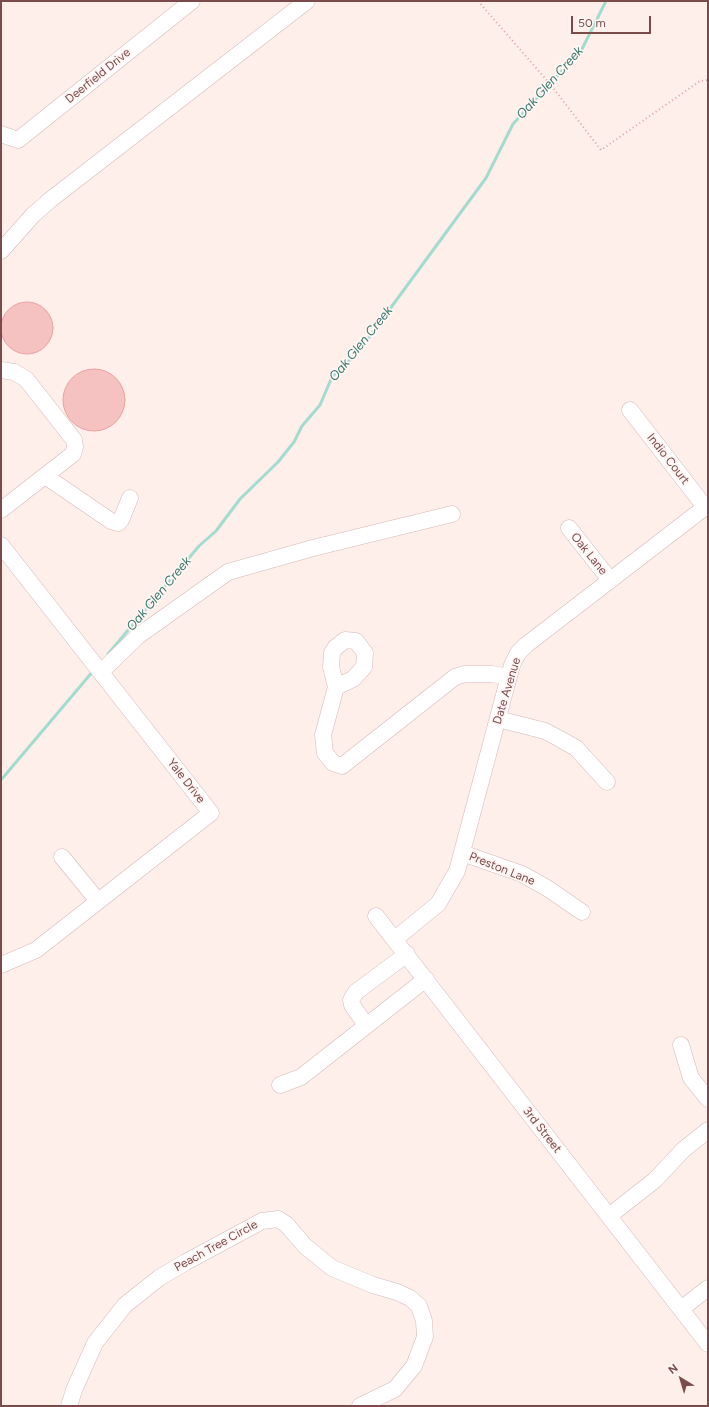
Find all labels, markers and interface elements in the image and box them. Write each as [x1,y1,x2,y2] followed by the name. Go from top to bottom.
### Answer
[573,8,653,34] scale bar
[578,16,606,30] text: 50 m
[513,44,587,122] water label: Oak Glen Creek
[63,45,133,107] street label: Deerfield Drive
[326,303,396,385] water label: Oak Glen Creek
[644,431,692,487] street label: Indio Court
[568,530,610,578] street label: Oak Lane
[123,554,195,634] water label: Oak Glen Creek
[490,656,524,726] street label: Date Avenue
[164,756,208,806] street label: Yale Drive
[467,849,537,889] street label: Preston Lane
[520,1104,564,1156] street label: 3rd Street
[172,1217,260,1275] street label: Peach Tree Circle
[661,1359,701,1399] north arrow
[666,1361,681,1377] text: N

